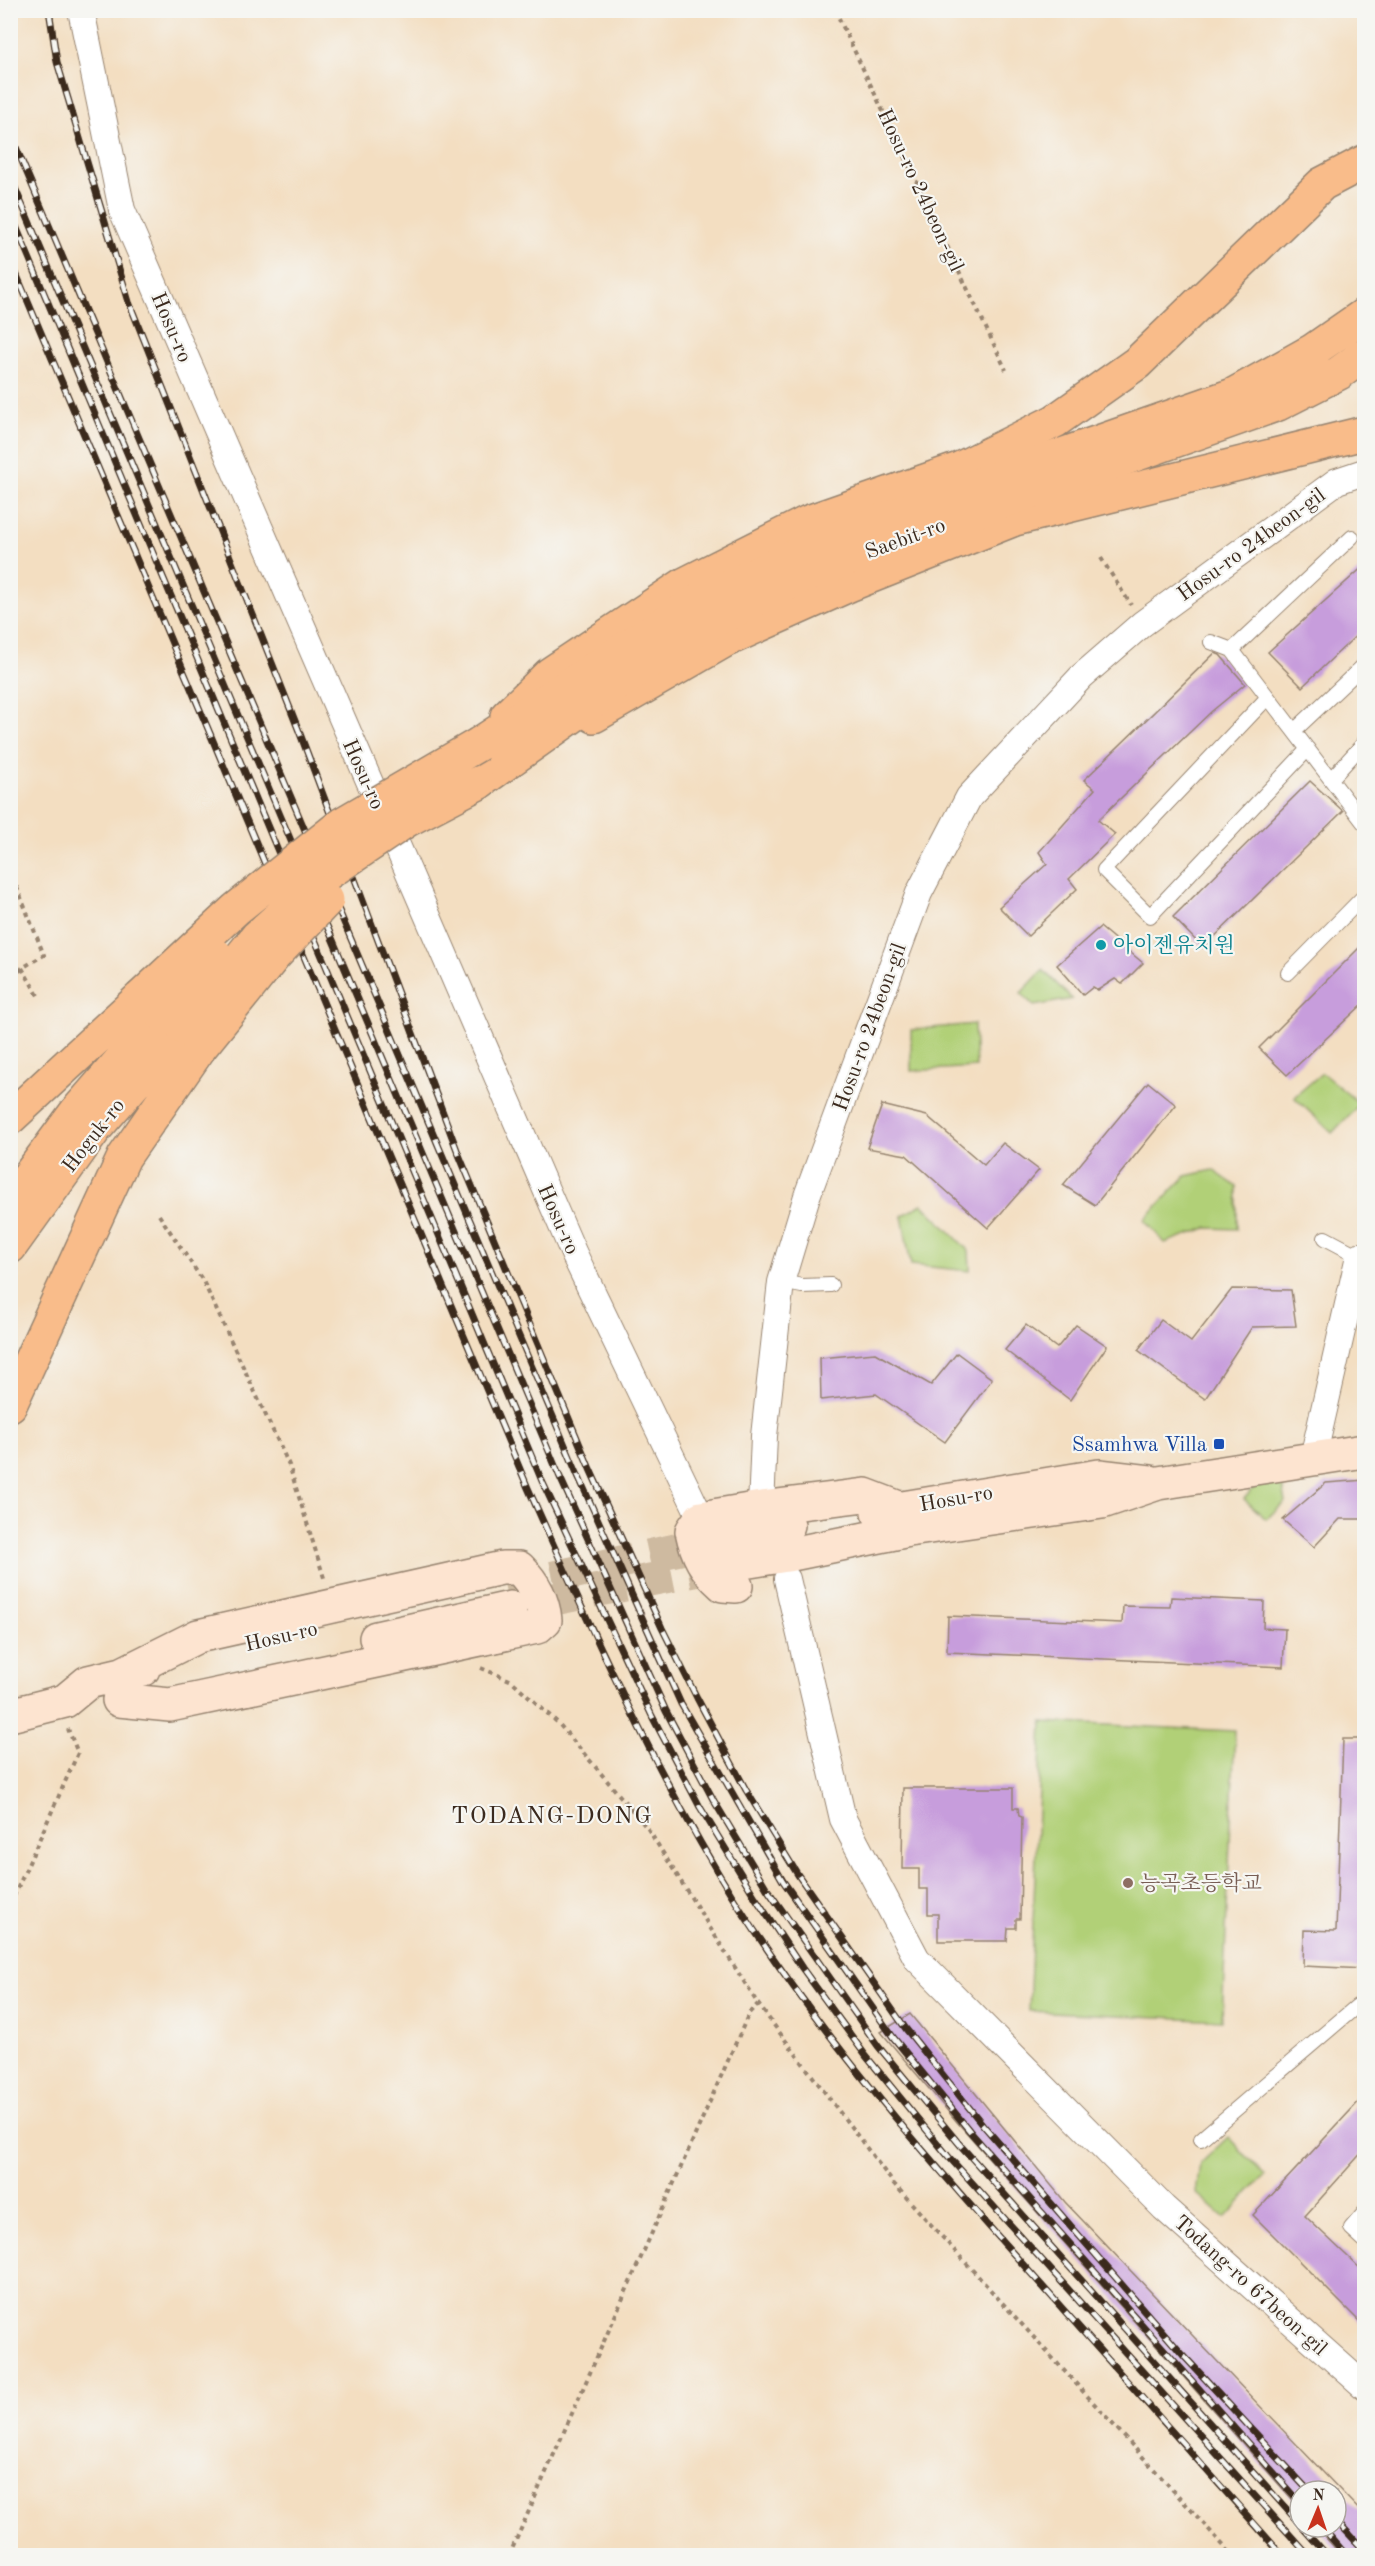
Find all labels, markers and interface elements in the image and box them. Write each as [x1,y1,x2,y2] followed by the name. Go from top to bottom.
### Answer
[873,106,967,276] street label: Hosu-ro 24beon-gil
[146,289,195,366] street label: Hosu-ro
[1174,485,1330,606] street label: Hosu-ro 24beon-gil
[863,515,948,564] street label: Saebit-ro
[338,736,387,813] street label: Hosu-ro
[1113,934,1235,957] place label: 아이젠유치원
[1094,938,1108,952] marker: 아이젠유치원
[830,940,911,1114] street label: Hosu-ro 24beon-gil
[59,1095,129,1177] street label: Hoguk-ro
[533,1181,582,1258] street label: Hosu-ro
[1072,1435,1207,1456] place label: Ssamhwa Villa
[1212,1437,1226,1451] marker: Ssamhwa Villa
[918,1483,995,1516] street label: Hosu-ro
[243,1619,320,1656] street label: Hosu-ro
[451,1805,653,1829] district label: TODANG-DONG
[1140,1872,1262,1895] place label: 능곡초등학교
[1121,1876,1135,1890] marker: 능곡초등학교
[1170,2212,1331,2360] street label: Todang-ro 67beon-gil
[1288,2479,1348,2539] north arrow
[1312,2488,1326,2504] text: N

